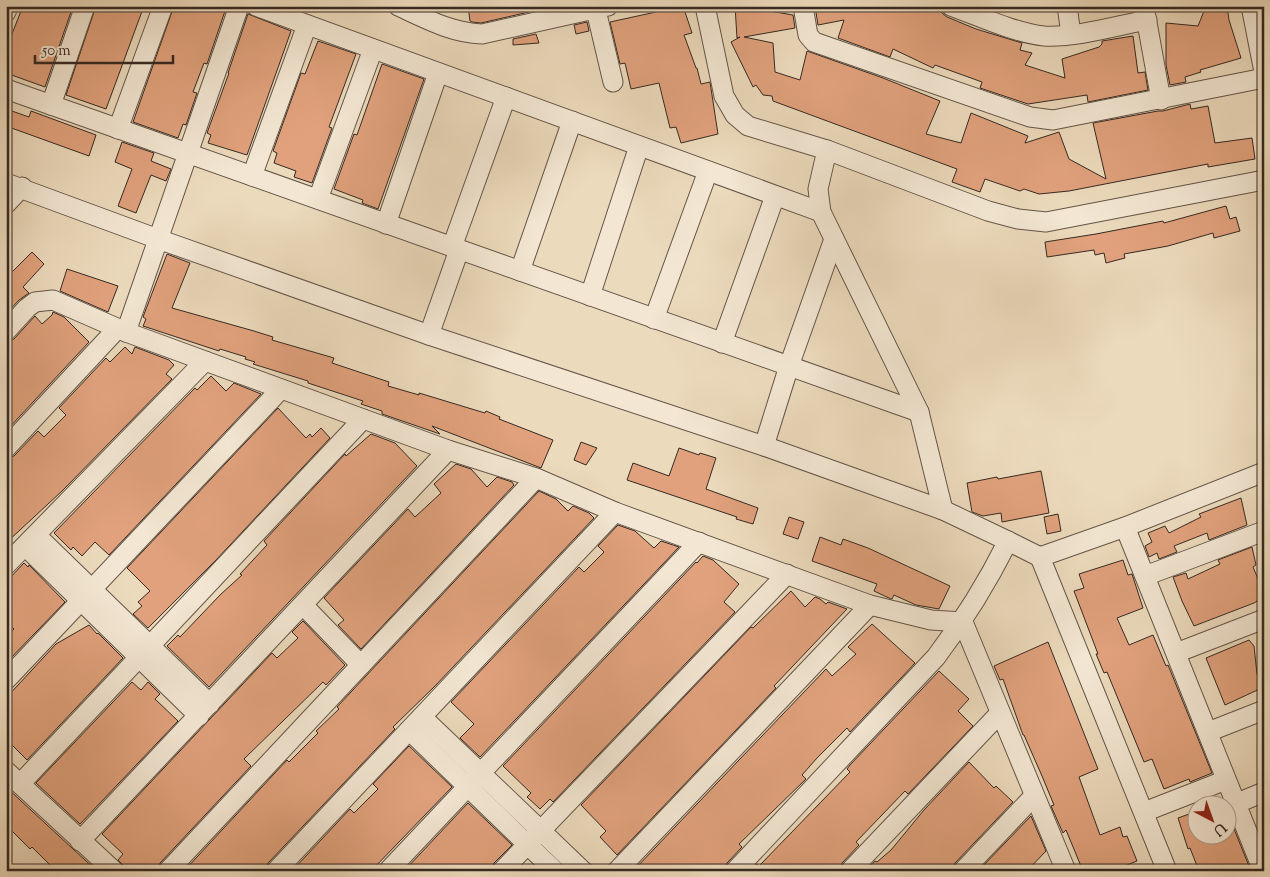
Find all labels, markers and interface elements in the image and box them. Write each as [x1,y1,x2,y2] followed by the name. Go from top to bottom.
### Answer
[35,32,172,64] scale bar
[41,41,71,62] text: 50 m
[1188,794,1238,844] north arrow
[1208,817,1230,840] text: U

